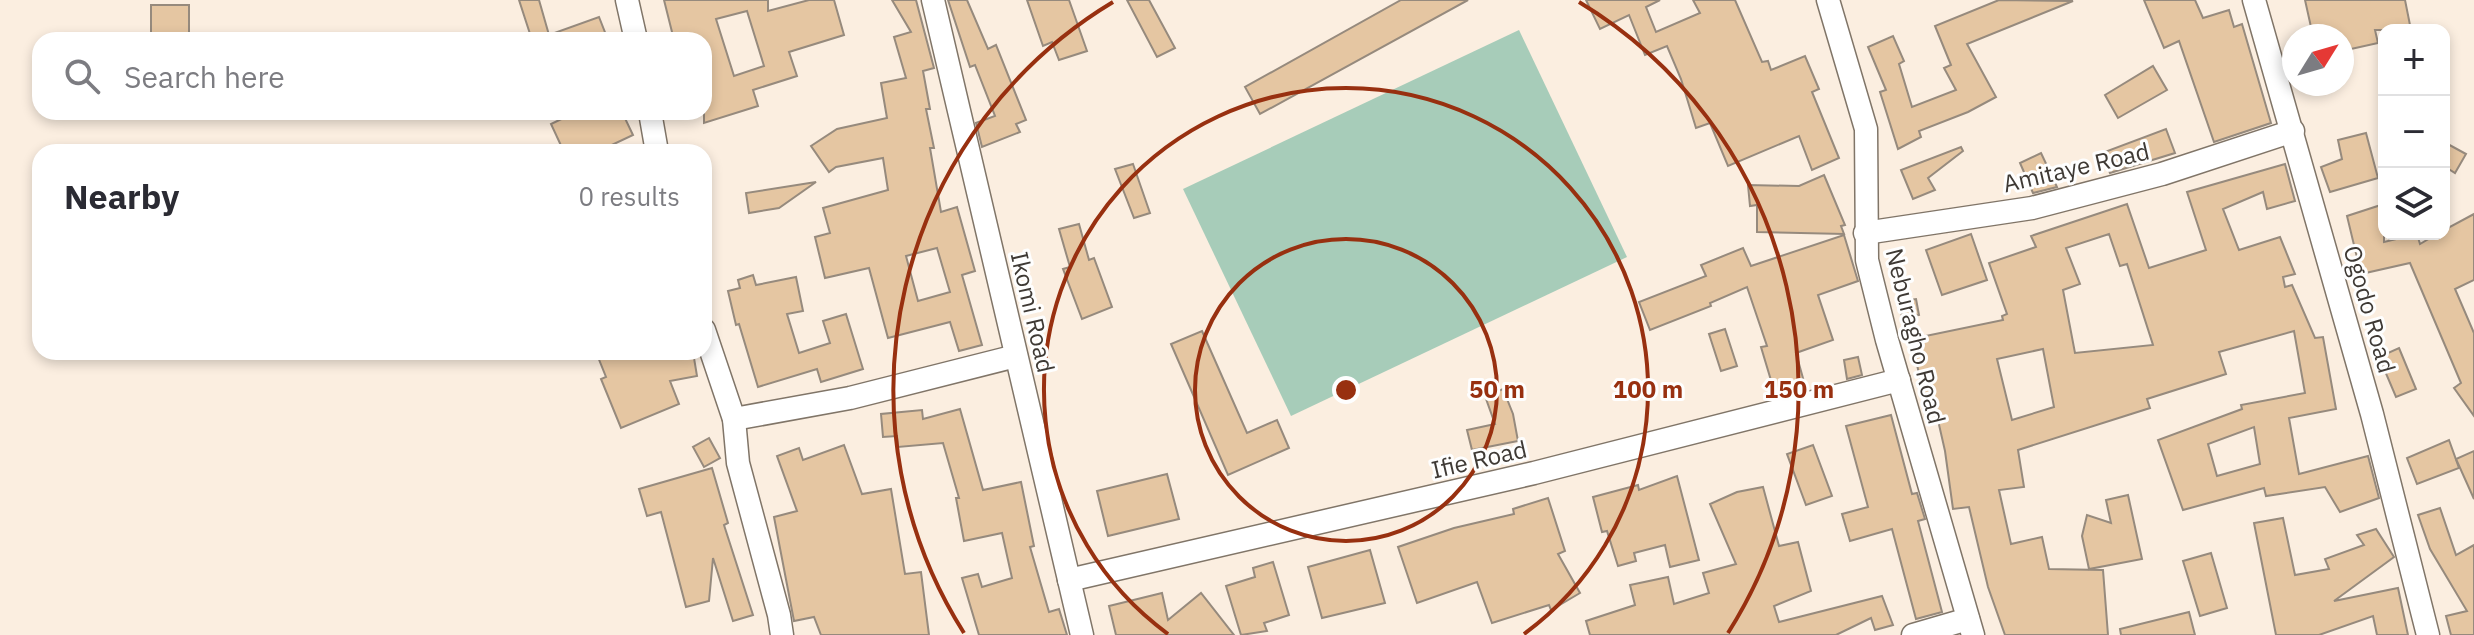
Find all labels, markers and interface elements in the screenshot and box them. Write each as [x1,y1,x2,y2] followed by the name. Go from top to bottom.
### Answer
[2282,24,2354,96] north arrow
[2378,24,2450,240] map controls
[2378,24,2450,96] button: +
[32,32,712,120] search box
[60,54,104,98] icon: search
[124,57,285,96] text: Search here
[2378,96,2450,168] button: −
[2000,135,2152,199] street label: Amitaye Road
[2378,168,2450,240] button: layers
[64,174,179,218] text: Nearby
[578,179,680,213] text: 0 results
[2337,242,2403,376] street label: Ogodo Road
[1879,245,1953,427] street label: Neburagho Road
[1004,248,1062,376] street label: Ikomi Road
[1469,373,1525,405] text: 50 m
[1613,373,1683,405] text: 100 m
[1764,373,1834,405] text: 150 m
[1332,376,1360,404] centre of rings
[1428,432,1530,486] street label: Ifie Road

